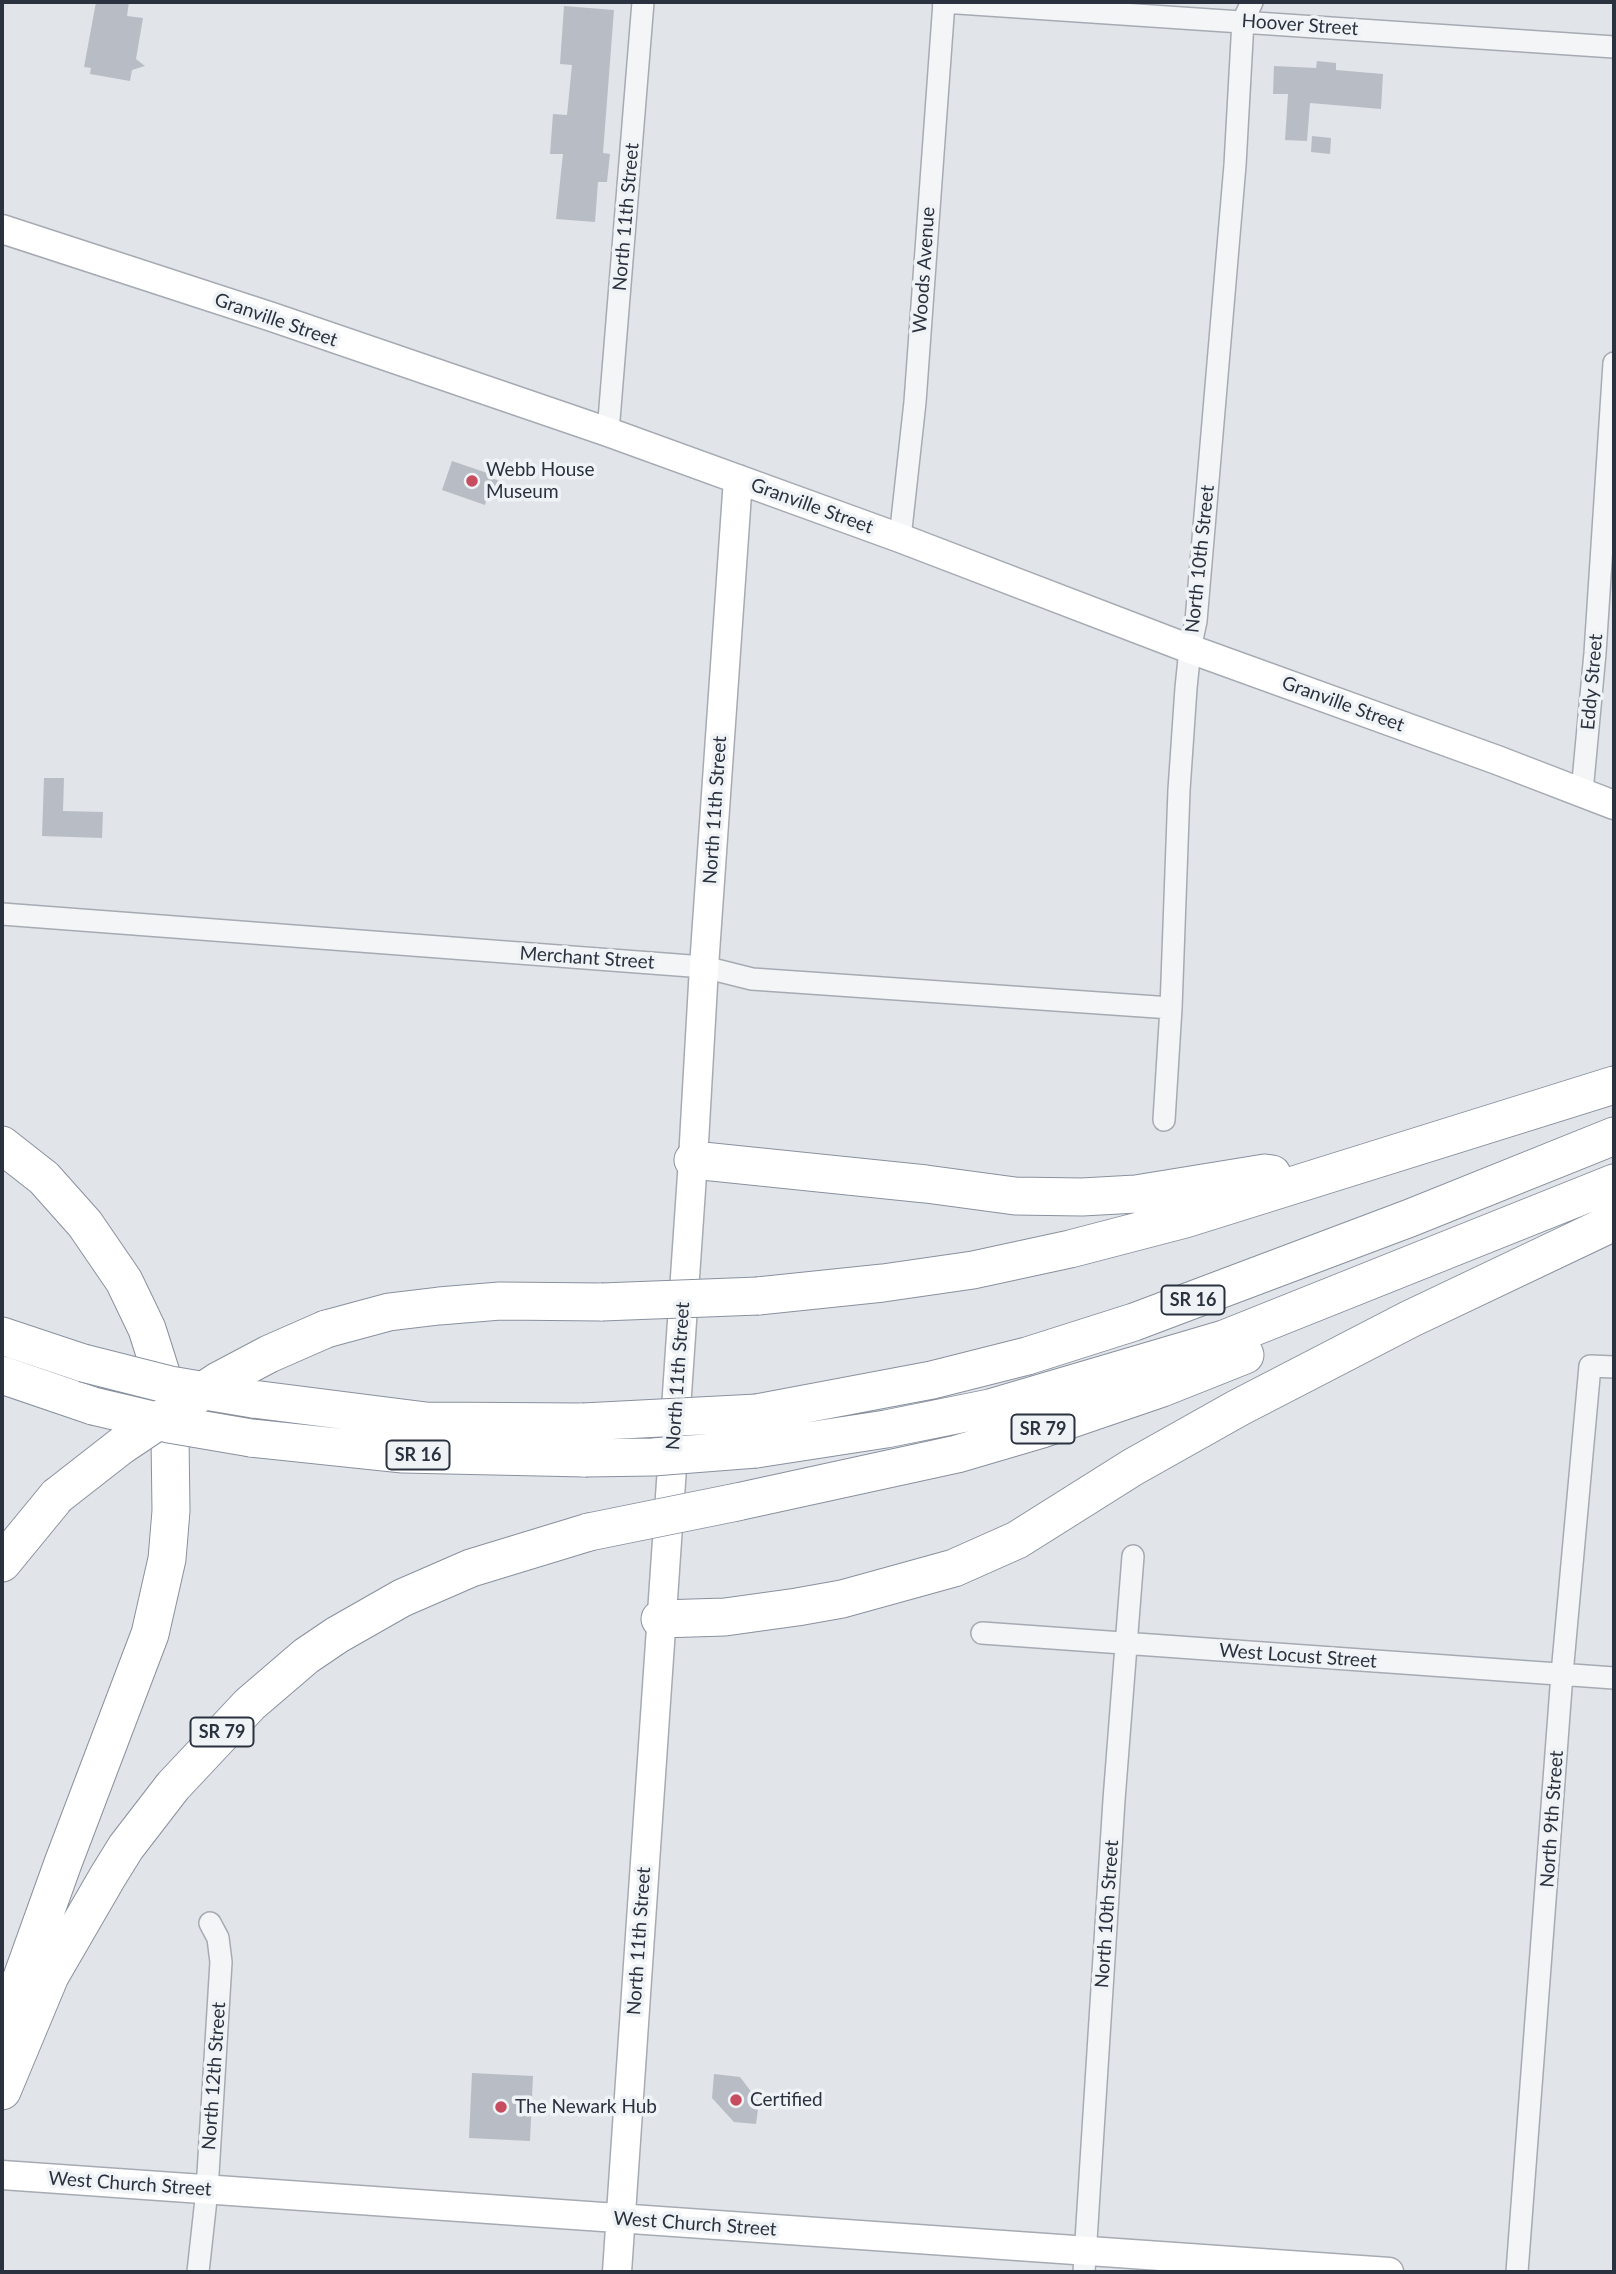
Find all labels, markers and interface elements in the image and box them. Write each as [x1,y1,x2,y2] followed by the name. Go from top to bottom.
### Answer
[1241,10,1359,40] street label: Hoover Street
[608,142,644,292] street label: North 11th Street
[908,206,940,334] street label: Woods Avenue
[211,288,341,352] street label: Granville Street
[486,459,595,503] place label: Webb House Museum
[464,473,480,489] marker: Webb House Museum
[748,473,876,539] street label: Granville Street
[1181,484,1219,634] street label: North 10th Street
[1576,633,1608,731] street label: Eddy Street
[1279,671,1407,737] street label: Granville Street
[698,735,732,885] street label: North 11th Street
[519,942,655,974] street label: Merchant Street
[1162,1286,1224,1315] road number: SR 16
[661,1301,695,1451] street label: North 11th Street
[1012,1414,1074,1444] road number: SR 79
[386,1440,450,1470] road number: SR 16
[1218,1639,1378,1673] street label: West Locust Street
[190,1717,254,1746] road number: SR 79
[1536,1750,1568,1888] street label: North 9th Street
[1090,1839,1124,1989] street label: North 10th Street
[622,1866,656,2016] street label: North 11th Street
[197,2001,231,2151] street label: North 12th Street
[750,2089,823,2111] place label: Certified
[728,2092,744,2108] marker: Certified
[515,2096,657,2118] place label: The Newark Hub
[493,2099,509,2115] marker: The Newark Hub
[48,2167,212,2201] street label: West Church Street
[613,2207,777,2241] street label: West Church Street

